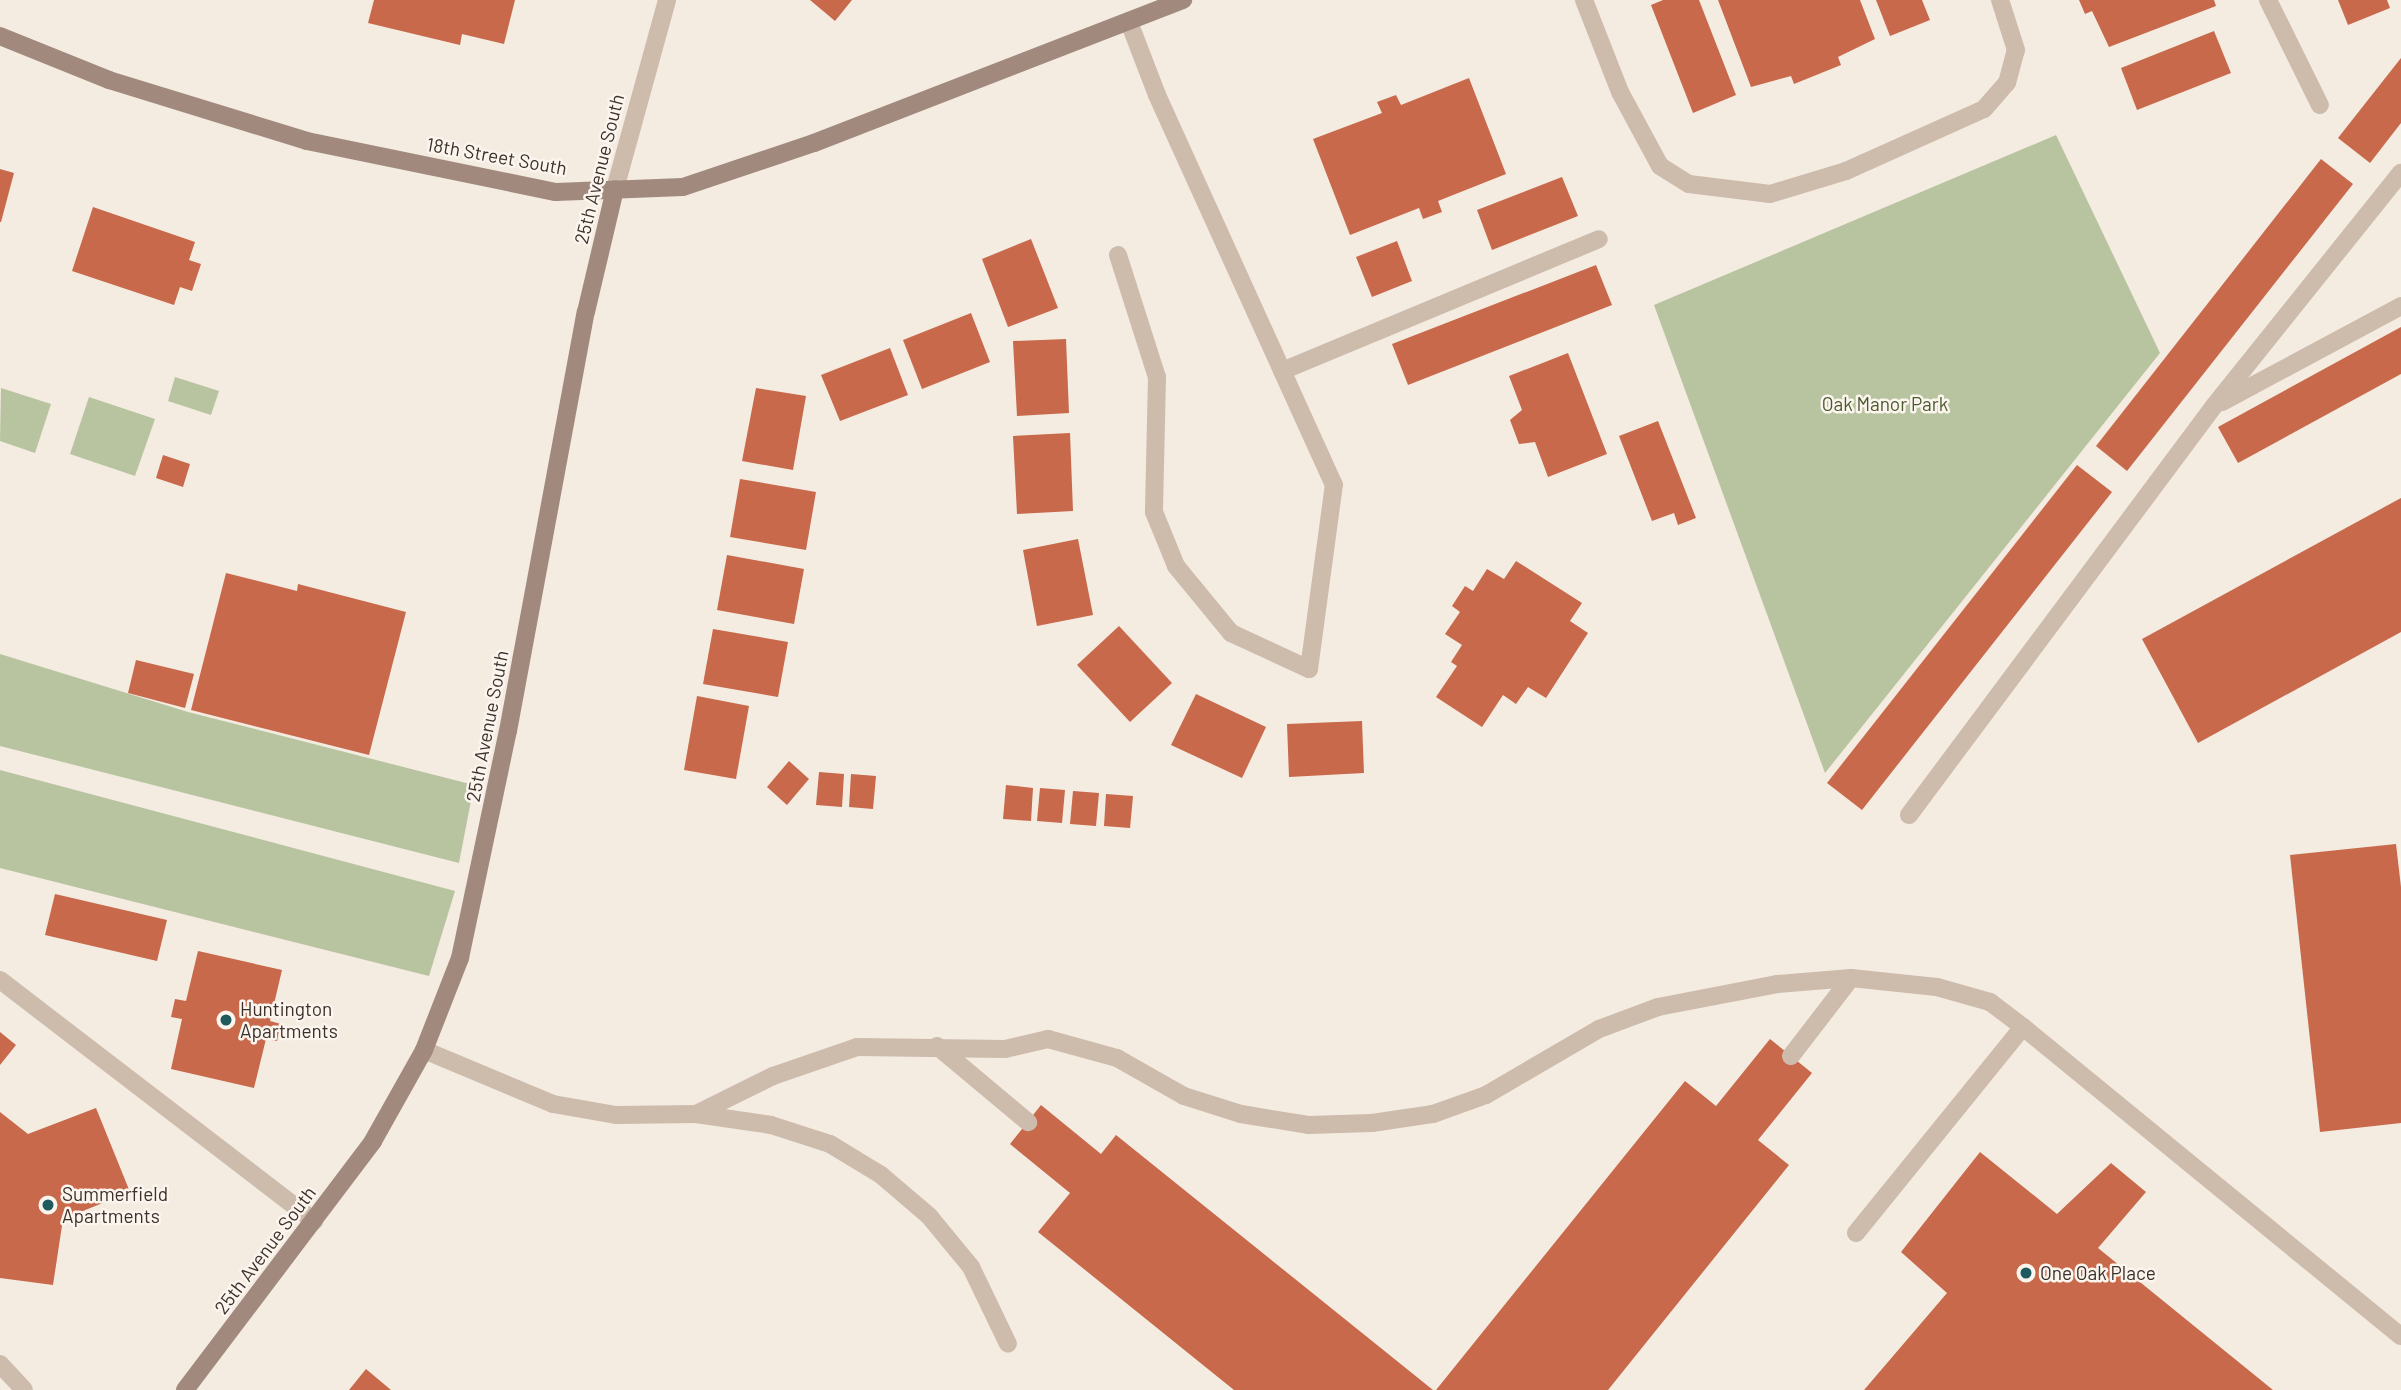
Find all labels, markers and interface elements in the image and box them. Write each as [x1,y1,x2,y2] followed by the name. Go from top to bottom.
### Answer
[569,92,629,246] street label: 25th Avenue South
[425,132,569,180] street label: 18th Street South
[1822,393,1948,415] park label: Oak Manor Park
[461,648,513,804] street label: 25th Avenue South
[240,998,338,1042] place label: Huntington Apartments
[218,1012,234,1028] marker: Huntington Apartments
[210,1182,320,1318] street label: 25th Avenue South
[62,1183,168,1227] place label: Summerfield Apartments
[40,1197,56,1213] marker: Summerfield Apartments
[2040,1262,2156,1284] place label: One Oak Place
[2018,1265,2034,1281] marker: One Oak Place

